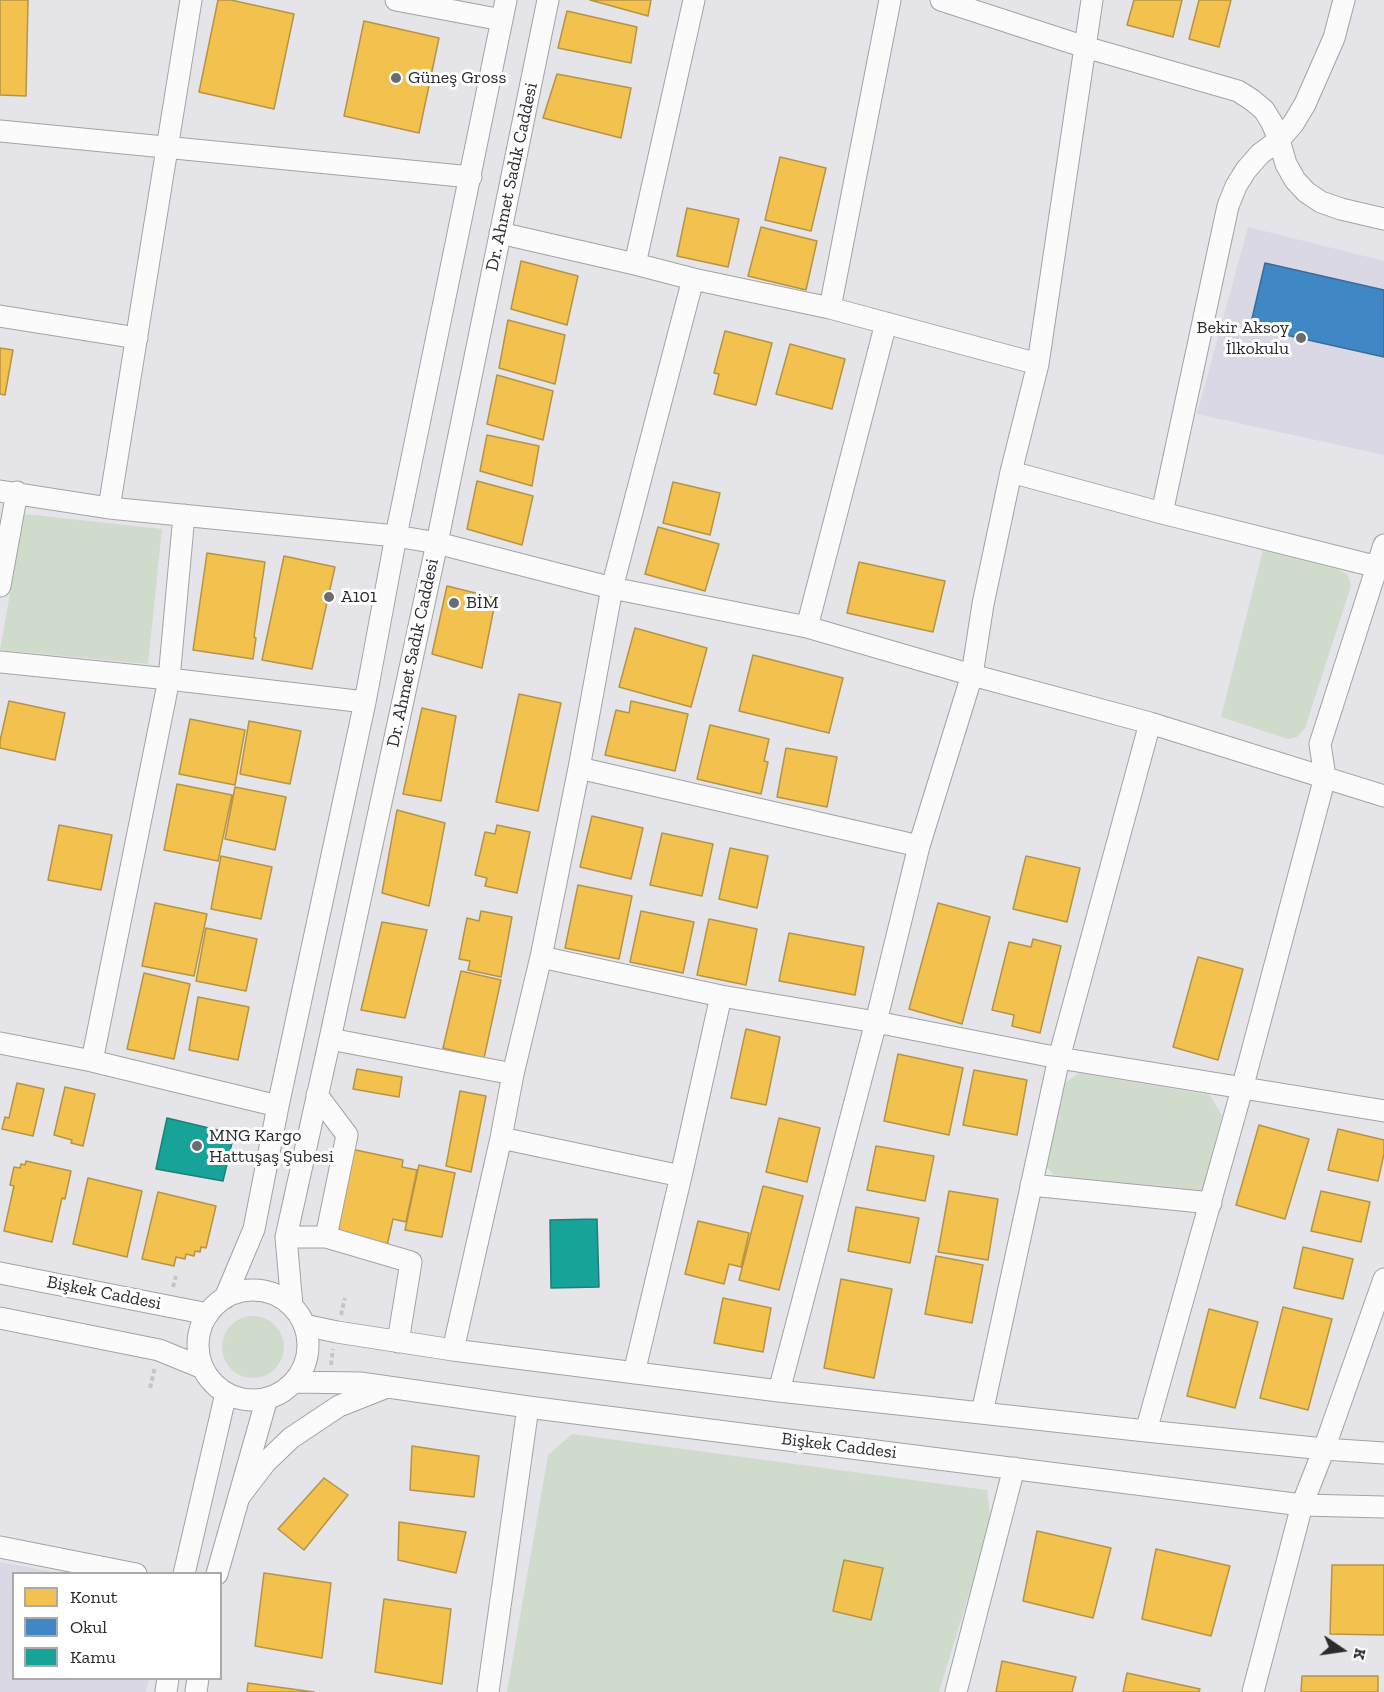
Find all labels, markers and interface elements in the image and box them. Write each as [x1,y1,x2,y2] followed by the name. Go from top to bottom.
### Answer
[408,67,506,89] place label: Güneş Gross
[389,71,403,85] marker: Güneş Gross
[481,81,543,273] street label: Dr. Ahmet Sadık Caddesi
[1197,317,1289,360] place label: Bekir Aksoy İlkokulu
[1294,331,1308,345] marker: Bekir Aksoy İlkokulu
[382,557,444,749] street label: Dr. Ahmet Sadık Caddesi
[341,586,377,608] place label: A101
[322,590,336,604] marker: A101
[466,592,499,614] place label: BİM
[447,596,461,610] marker: BİM
[209,1125,334,1168] place label: MNG Kargo Hattuşaş Şubesi
[190,1139,204,1153] marker: MNG Kargo Hattuşaş Şubesi
[45,1271,163,1315] street label: Bişkek Caddesi
[780,1428,898,1464] street label: Bişkek Caddesi
[12,1572,222,1680] legend
[70,1586,118,1608] text: Konut
[70,1616,107,1638] text: Okul
[1312,1620,1372,1680] north arrow
[70,1646,116,1668] text: Kamu
[1350,1647,1370,1662] text: K

